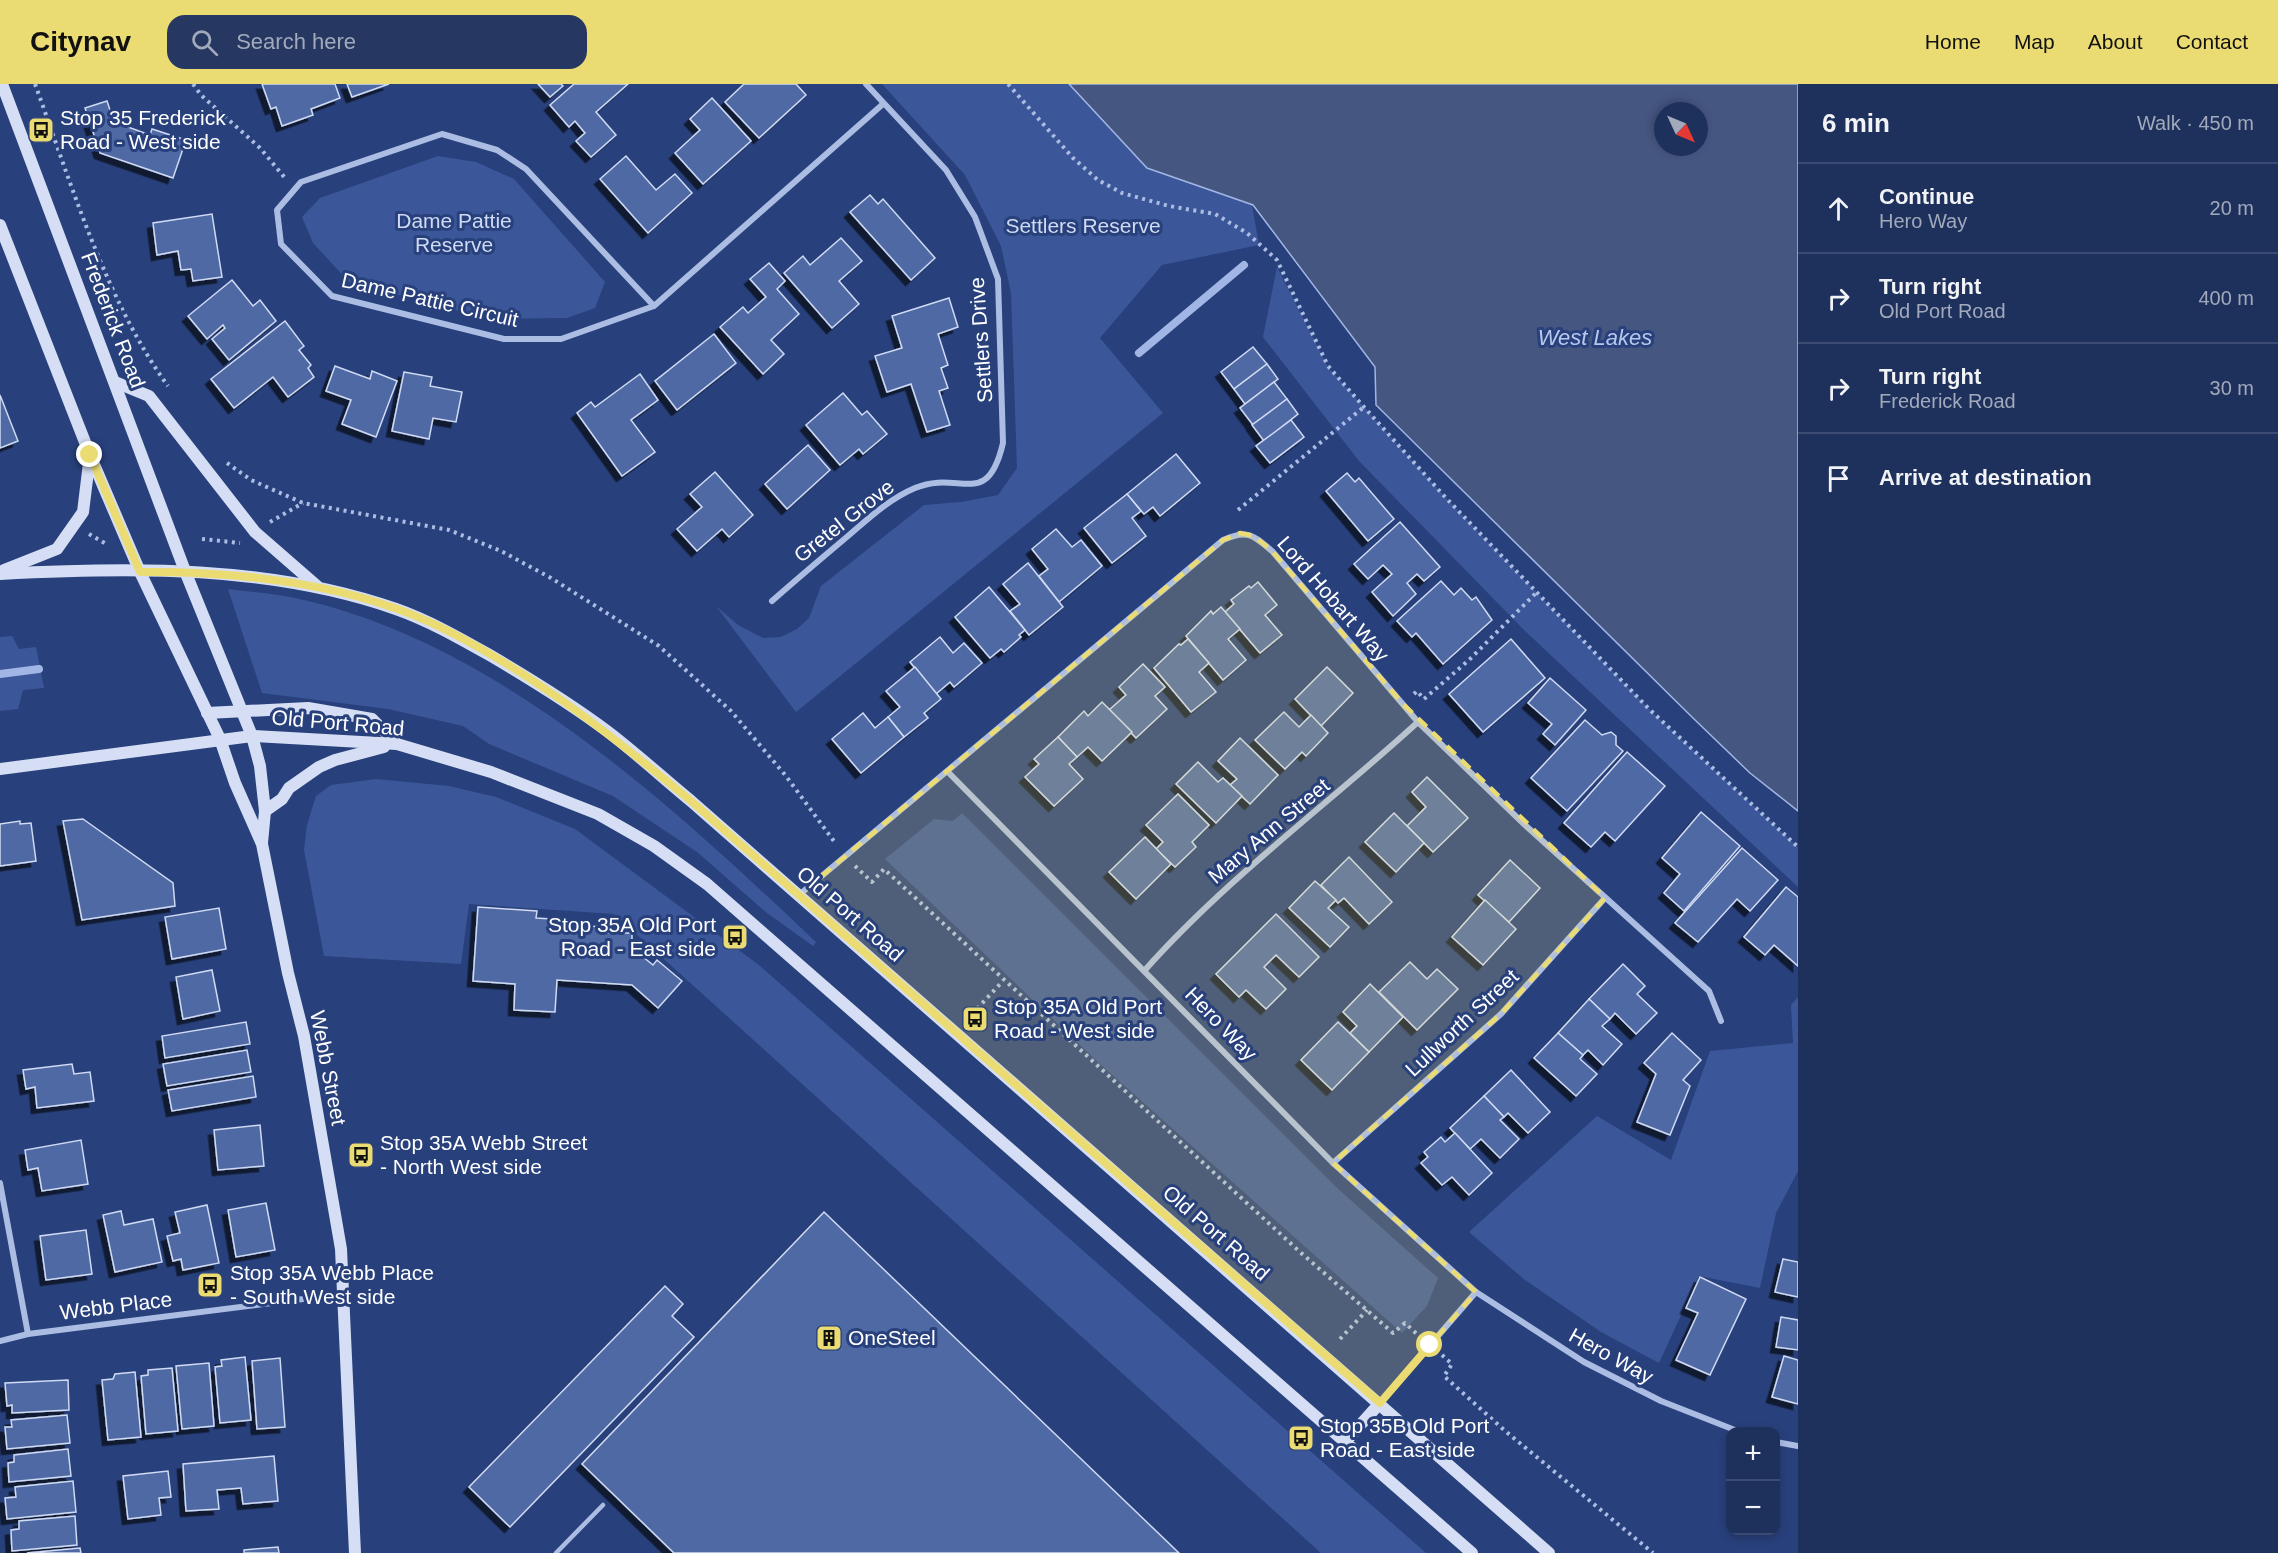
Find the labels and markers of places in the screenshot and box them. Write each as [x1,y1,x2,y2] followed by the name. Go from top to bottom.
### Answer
[60,106,226,153] place label: Stop 35 Frederick Road - West side
[26,115,56,145] bus stop icon: Stop 35 Frederick Road - West side
[548,913,716,960] place label: Stop 35A Old Port Road - East side
[720,922,750,952] bus stop icon: Stop 35A Old Port Road - East side
[994,995,1162,1042] place label: Stop 35A Old Port Road - West side
[960,1004,990,1034] bus stop icon: Stop 35A Old Port Road - West side
[380,1131,588,1178] place label: Stop 35A Webb Street - North West side
[346,1140,376,1170] bus stop icon: Stop 35A Webb Street - North West side
[230,1261,434,1308] place label: Stop 35A Webb Place - South West side
[195,1270,225,1300] bus stop icon: Stop 35A Webb Place - South West side
[814,1323,844,1353] building icon: OneSteel
[848,1326,936,1349] place label: OneSteel
[1320,1414,1489,1461] place label: Stop 35B Old Port Road - East side
[1286,1423,1316,1453] bus stop icon: Stop 35B Old Port Road - East side

